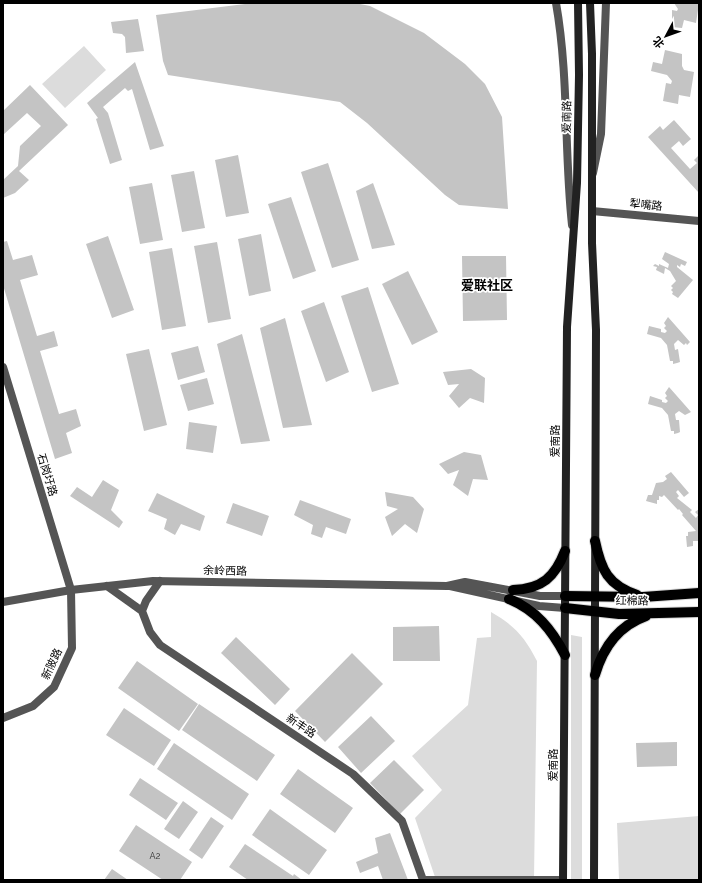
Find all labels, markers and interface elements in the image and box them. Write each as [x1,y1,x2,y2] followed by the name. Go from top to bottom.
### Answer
[646,16,686,56] north arrow
[650,34,667,51] text: 北
[560,100,574,134] street label: 爱南路
[629,197,663,213] street label: 犁嘴路
[461,278,513,293] district label: 爱联社区
[549,425,562,458] street label: 爱南路
[34,452,60,498] street label: 石岗圩路
[203,564,247,578] street label: 余岭西路
[615,594,649,608] street label: 红棉路
[39,646,65,682] street label: 新陂路
[284,711,318,741] street label: 新丰路
[547,749,560,782] street label: 爱南路
[150,851,161,861] house number: A2

